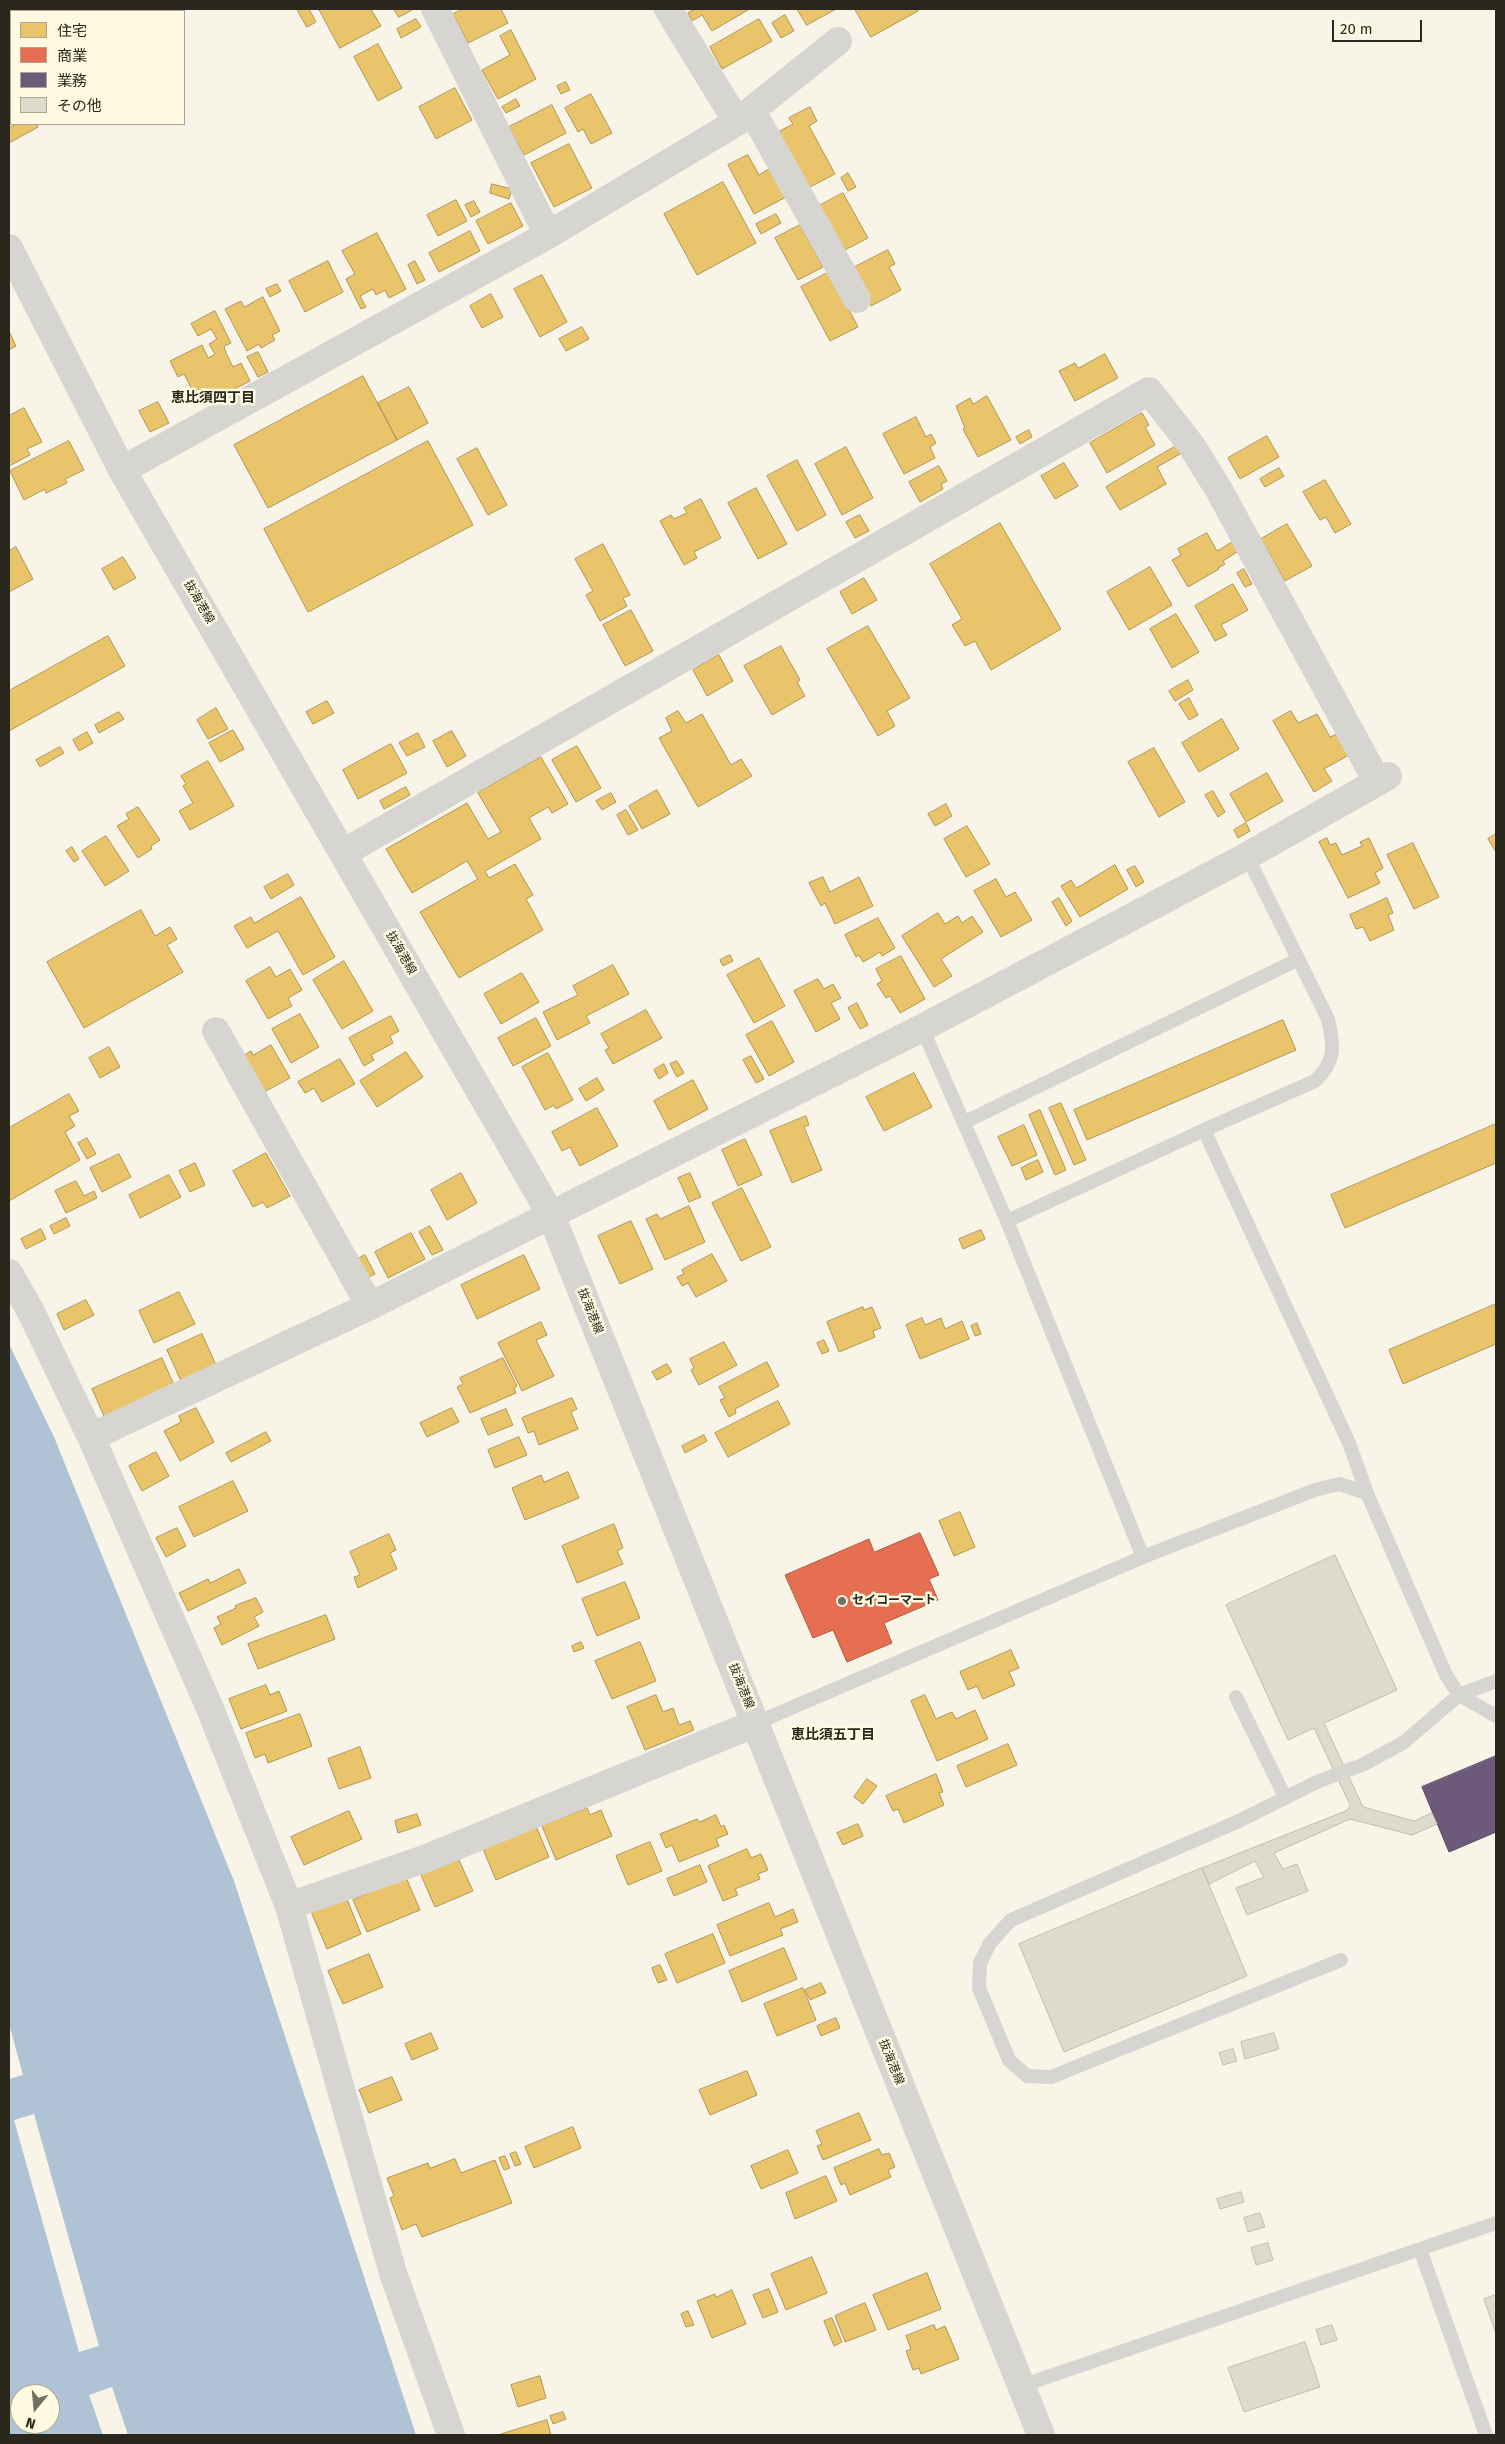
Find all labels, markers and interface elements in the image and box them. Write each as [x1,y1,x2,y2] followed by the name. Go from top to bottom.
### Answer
[10,10,185,125] legend
[1335,10,1425,42] scale bar
[1340,20,1373,38] text: 20 m
[57,22,87,40] text: 住宅
[57,47,87,65] text: 商業
[57,72,87,90] text: 業務
[57,97,102,115] text: その他
[171,390,255,406] district label: 恵比須四丁目
[181,578,217,626] street label: 抜海港線
[383,929,419,977] street label: 抜海港線
[574,1286,606,1336] street label: 抜海港線
[852,1594,936,1608] place label: セイコーマート
[836,1595,848,1607] marker: セイコーマート
[725,1661,757,1711] street label: 抜海港線
[791,1727,875,1743] district label: 恵比須五丁目
[875,2037,907,2087] street label: 抜海港線
[10,2384,60,2434] north arrow
[24,2413,38,2432] text: N

